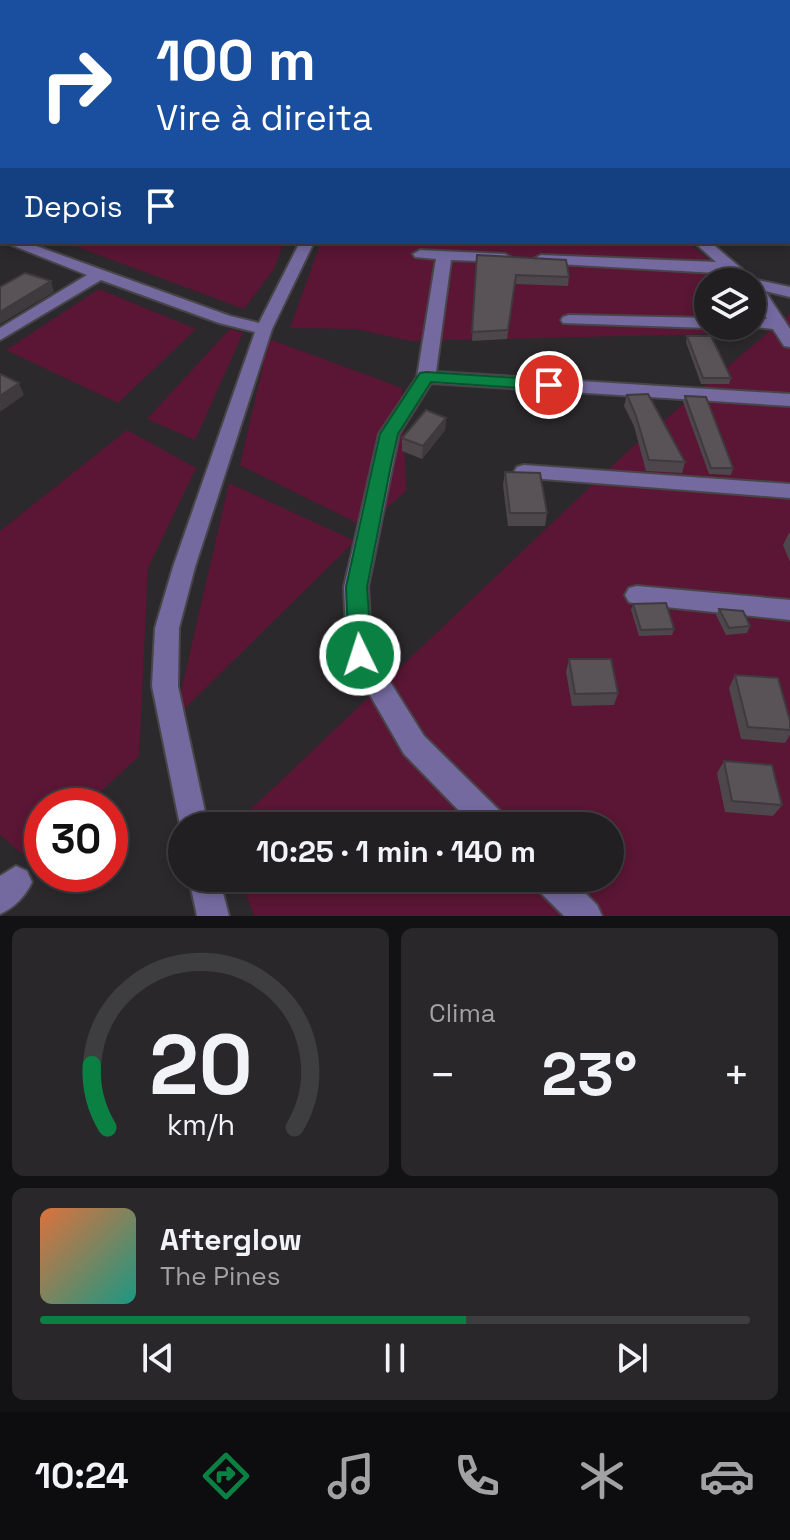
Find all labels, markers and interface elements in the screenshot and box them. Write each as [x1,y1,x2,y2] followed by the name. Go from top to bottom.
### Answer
[156,25,316,96] text: 100 m
[24,32,128,136] icon: right
[156,95,373,141] text: Vire à direita
[139,184,183,228] icon: arrive
[24,187,123,226] text: Depois
[694,268,766,340] map controls
[694,268,766,340] button: layers
[515,351,583,419] pin
[527,363,571,407] icon: arrive
[318,613,402,697] position arrow
[24,788,128,892] speed limit sign: 30
[256,832,536,871] text: 10:25 · 1 min · 140 m
[429,996,496,1030] text: Clima
[149,1012,252,1118] text: 20
[542,1036,637,1113] text: 23°
[429,1047,456,1103] text: −
[723,1047,750,1103] text: +
[166,1107,235,1143] text: km/h
[160,1220,302,1259] text: Afterglow
[160,1259,280,1293] text: The Pines
[136,1336,180,1380] icon: previous
[373,1336,417,1380] icon: pause
[610,1336,654,1380] icon: next
[198,1448,254,1504] icon: directions
[323,1448,379,1504] icon: music
[449,1448,505,1504] icon: phone
[574,1448,630,1504] icon: climate
[699,1448,755,1504] icon: car
[35,1453,129,1499] text: 10:24

